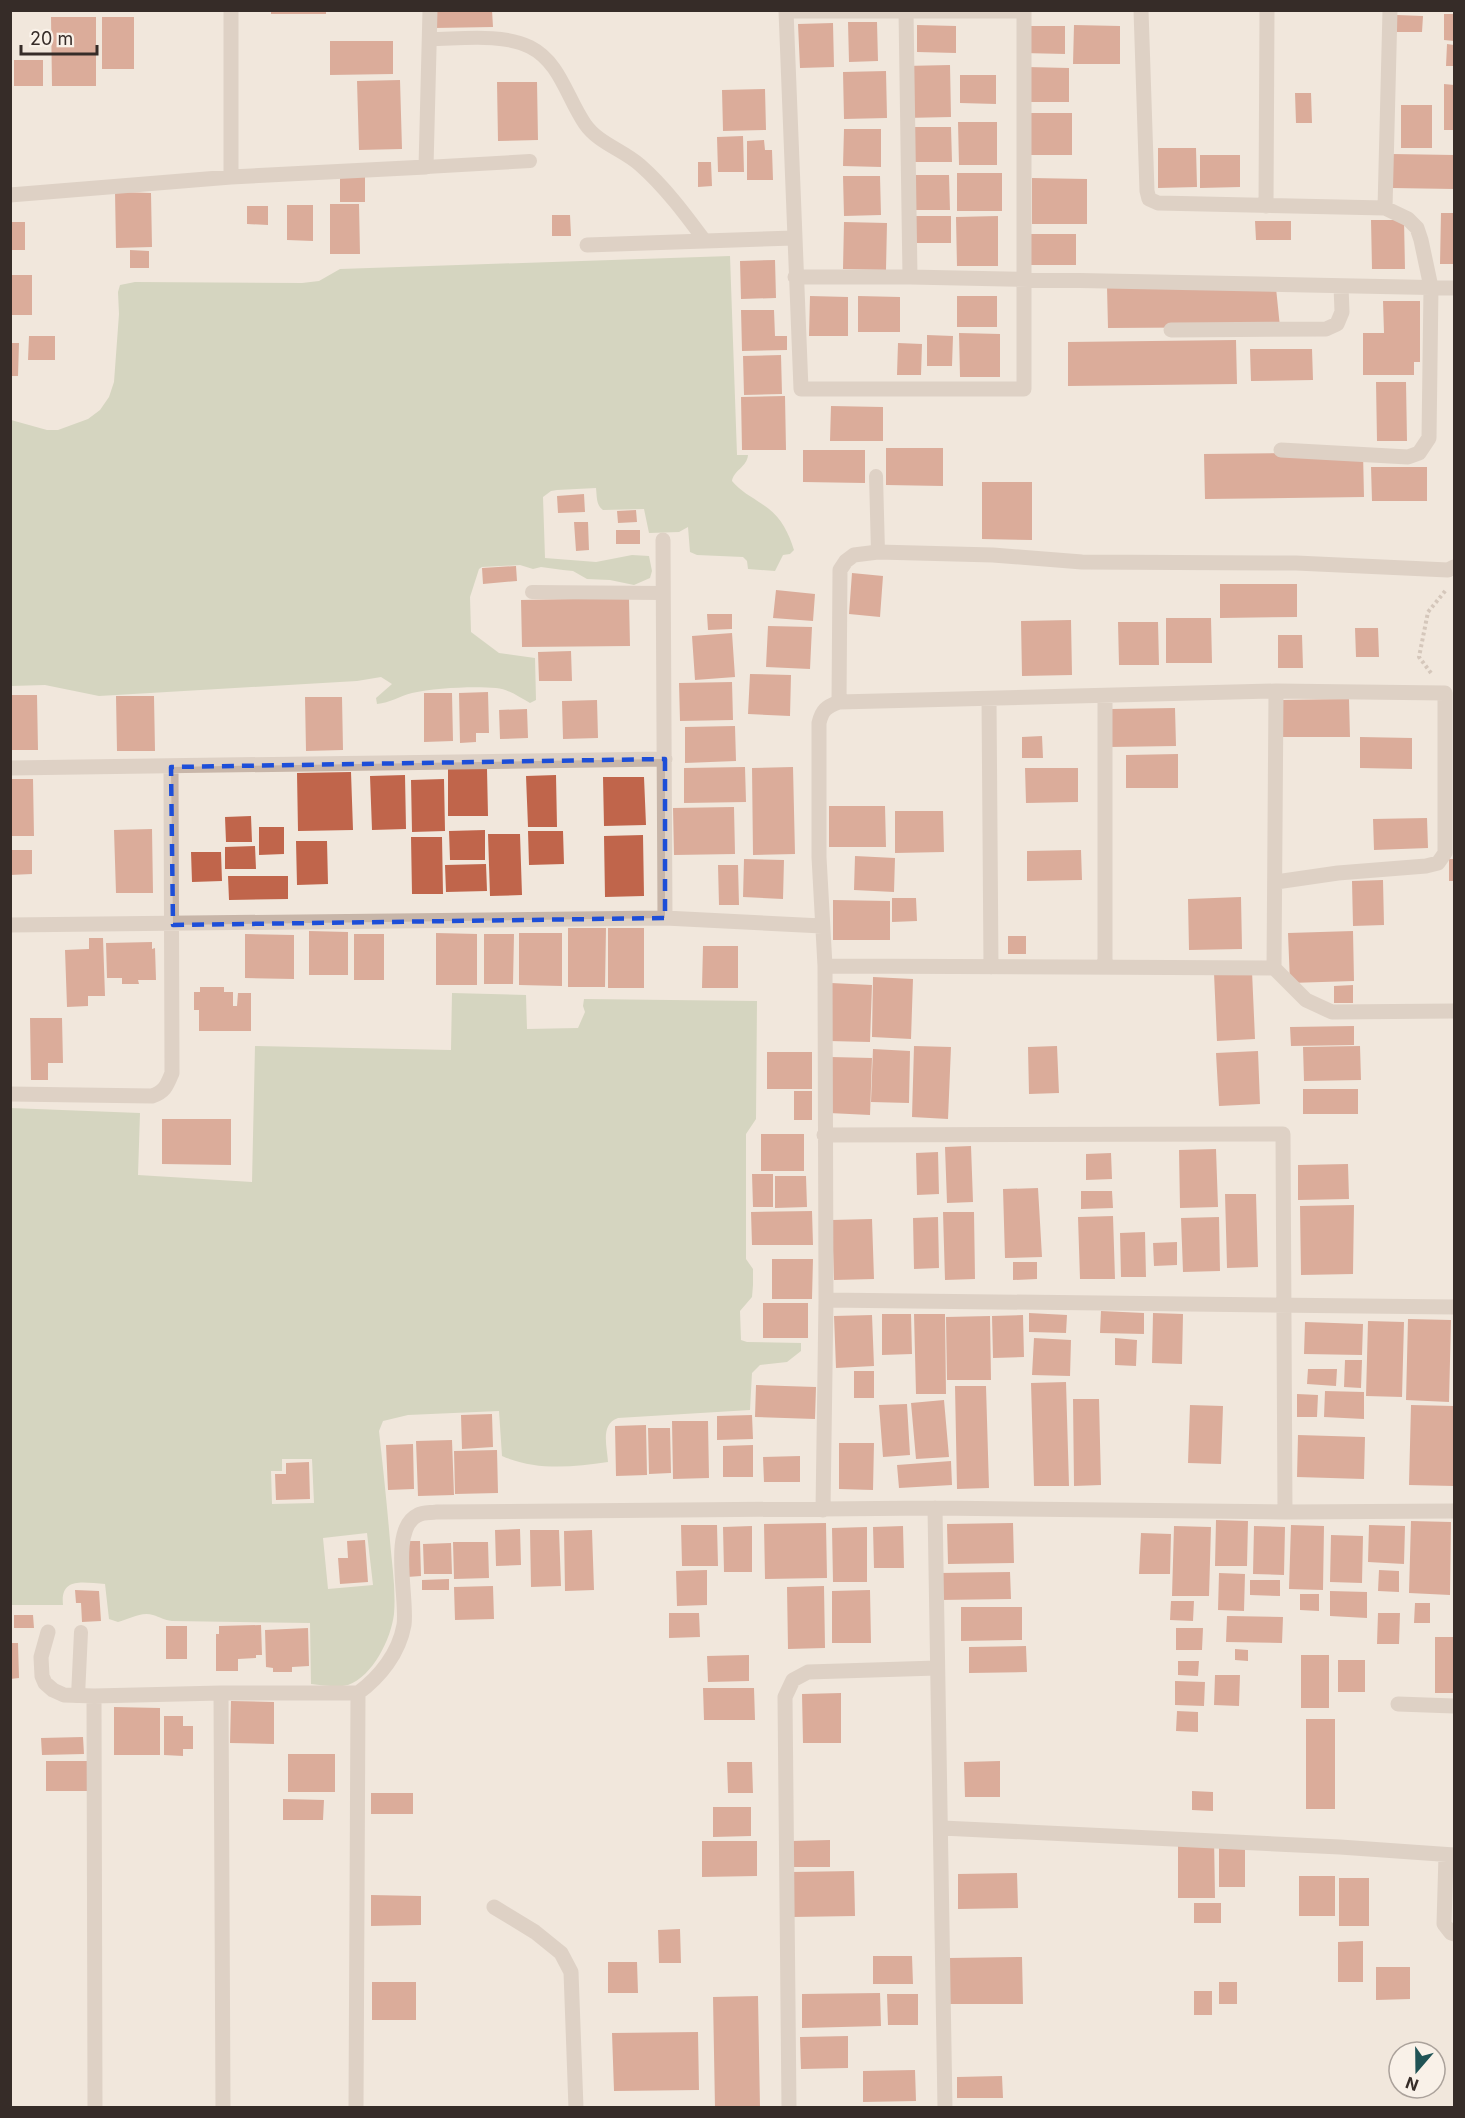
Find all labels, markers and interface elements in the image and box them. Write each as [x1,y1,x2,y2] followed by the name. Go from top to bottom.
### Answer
[21,18,98,56] scale bar
[30,28,73,49] text: 20 m
[1387,2040,1447,2100] north arrow
[1403,2073,1421,2096] text: N

